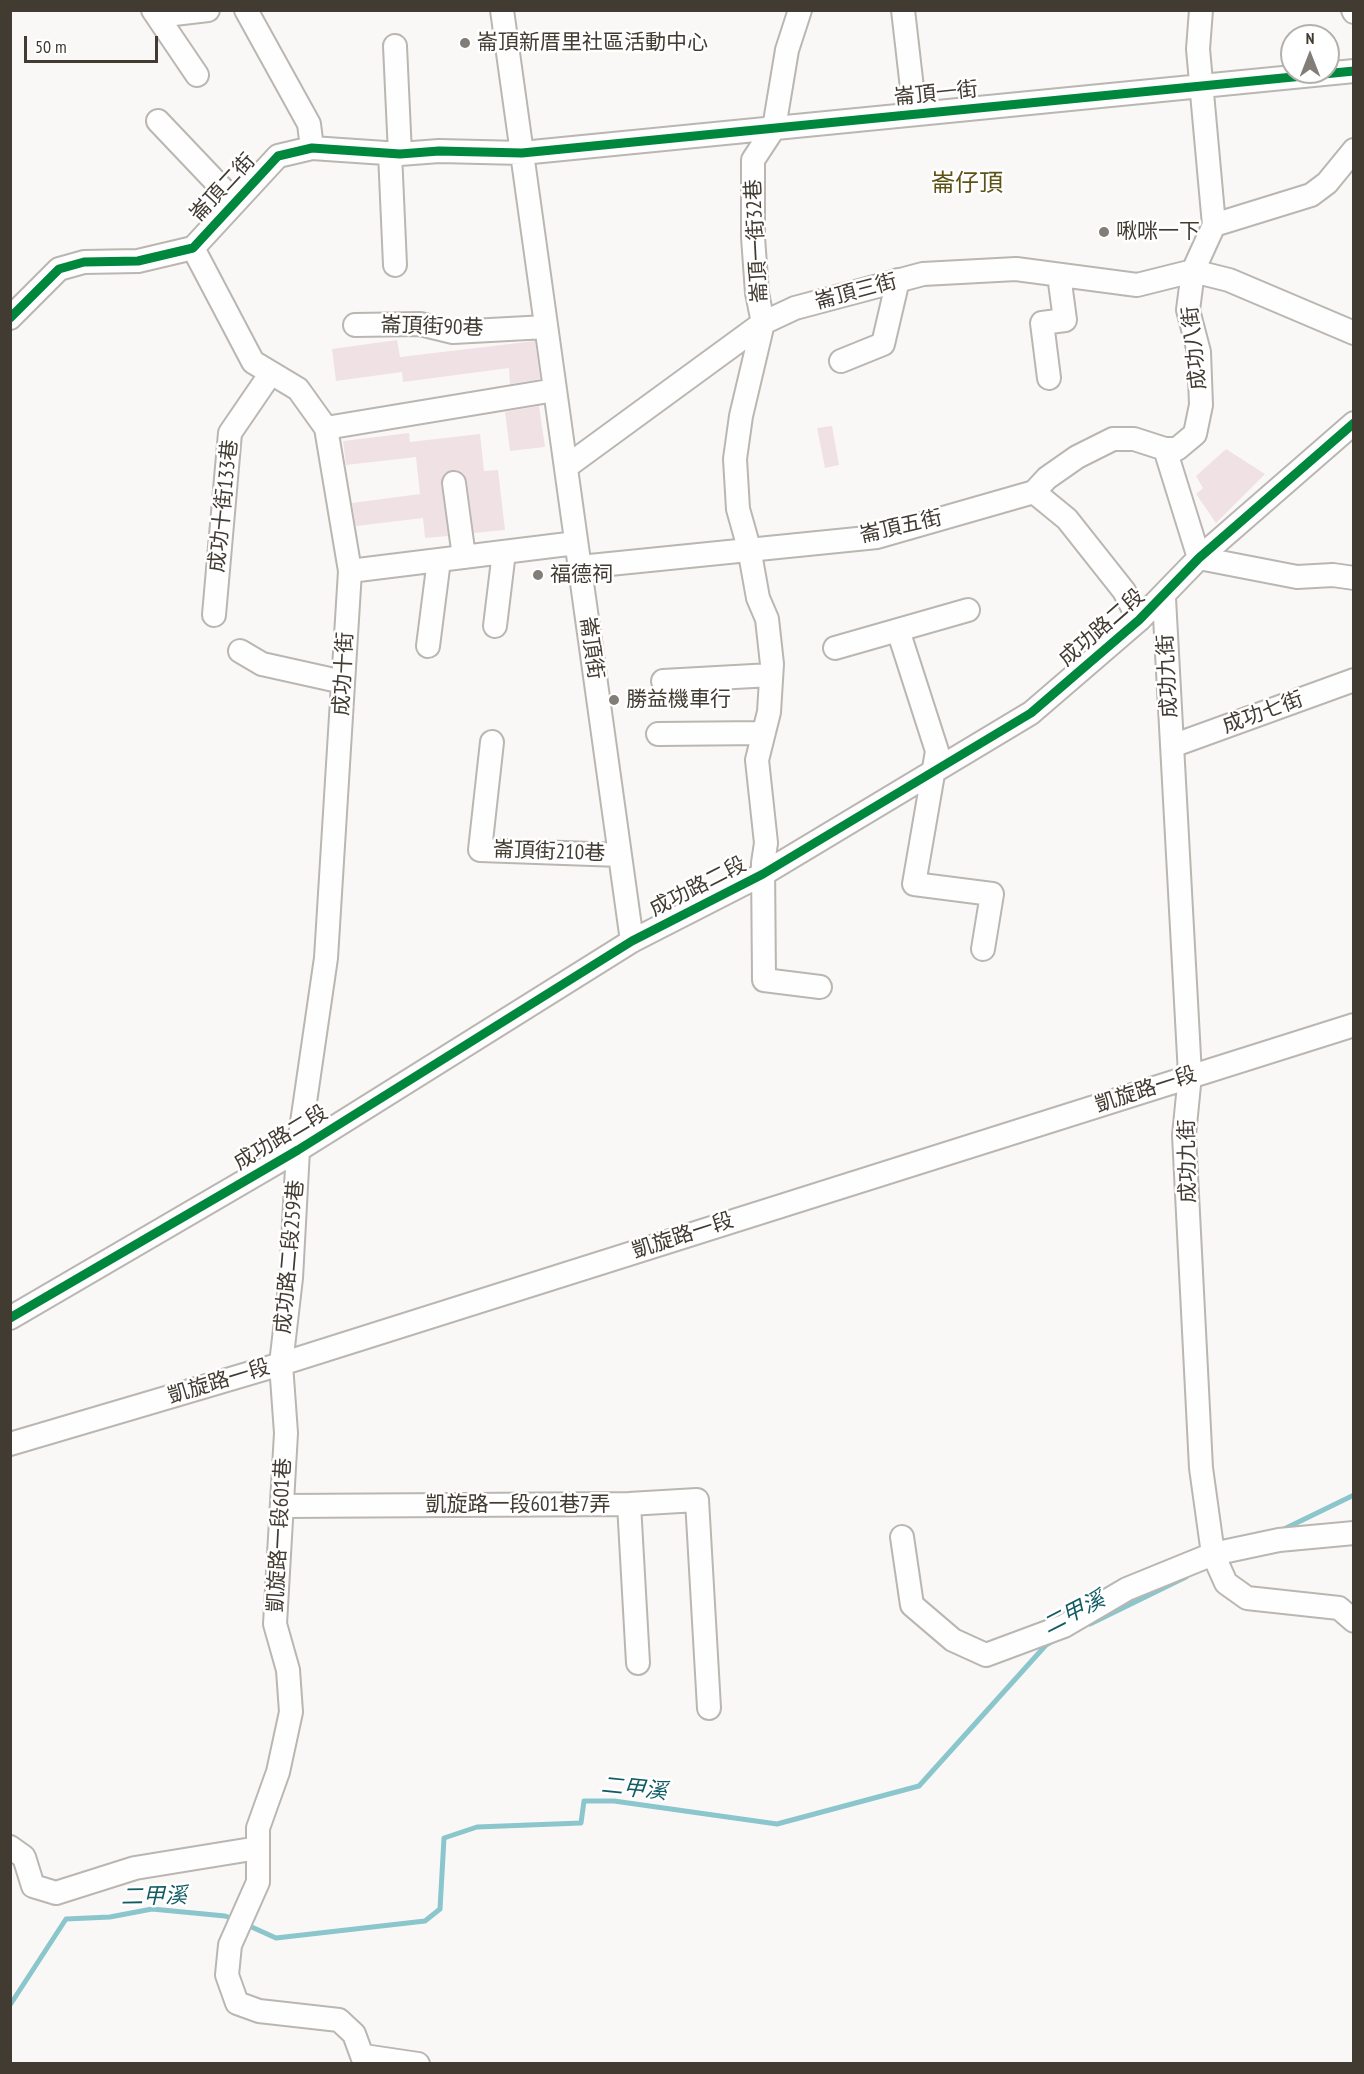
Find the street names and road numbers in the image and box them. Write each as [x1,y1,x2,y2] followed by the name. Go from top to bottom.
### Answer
[893,77,979,111] street label: 崙頂一街
[185,149,261,227] street label: 崙頂二街
[741,178,773,304] street label: 崙頂一街32巷
[812,269,900,315] street label: 崙頂三街
[1178,305,1212,391] street label: 成功八街
[380,313,484,341] street label: 崙頂街90巷
[204,438,244,574] street label: 成功十街133巷
[857,505,945,549] street label: 崙頂五街
[1054,584,1150,672] street label: 成功路二段
[574,615,608,681] street label: 崙頂街
[329,631,359,717] street label: 成功十街
[1153,633,1183,719] street label: 成功九街
[1219,687,1307,739] street label: 成功七街
[492,837,606,867] street label: 崙頂街210巷
[646,852,750,922] street label: 成功路二段
[1092,1062,1200,1118] street label: 凱旋路一段
[230,1100,332,1176] street label: 成功路二段
[1175,1119,1201,1203] street label: 成功九街
[271,1179,309,1335] street label: 成功路二段259巷
[629,1208,737,1264] street label: 凱旋路一段
[165,1355,273,1409] street label: 凱旋路一段
[263,1457,297,1613] street label: 凱旋路一段601巷
[426,1492,610,1518] street label: 凱旋路一段601巷7弄

